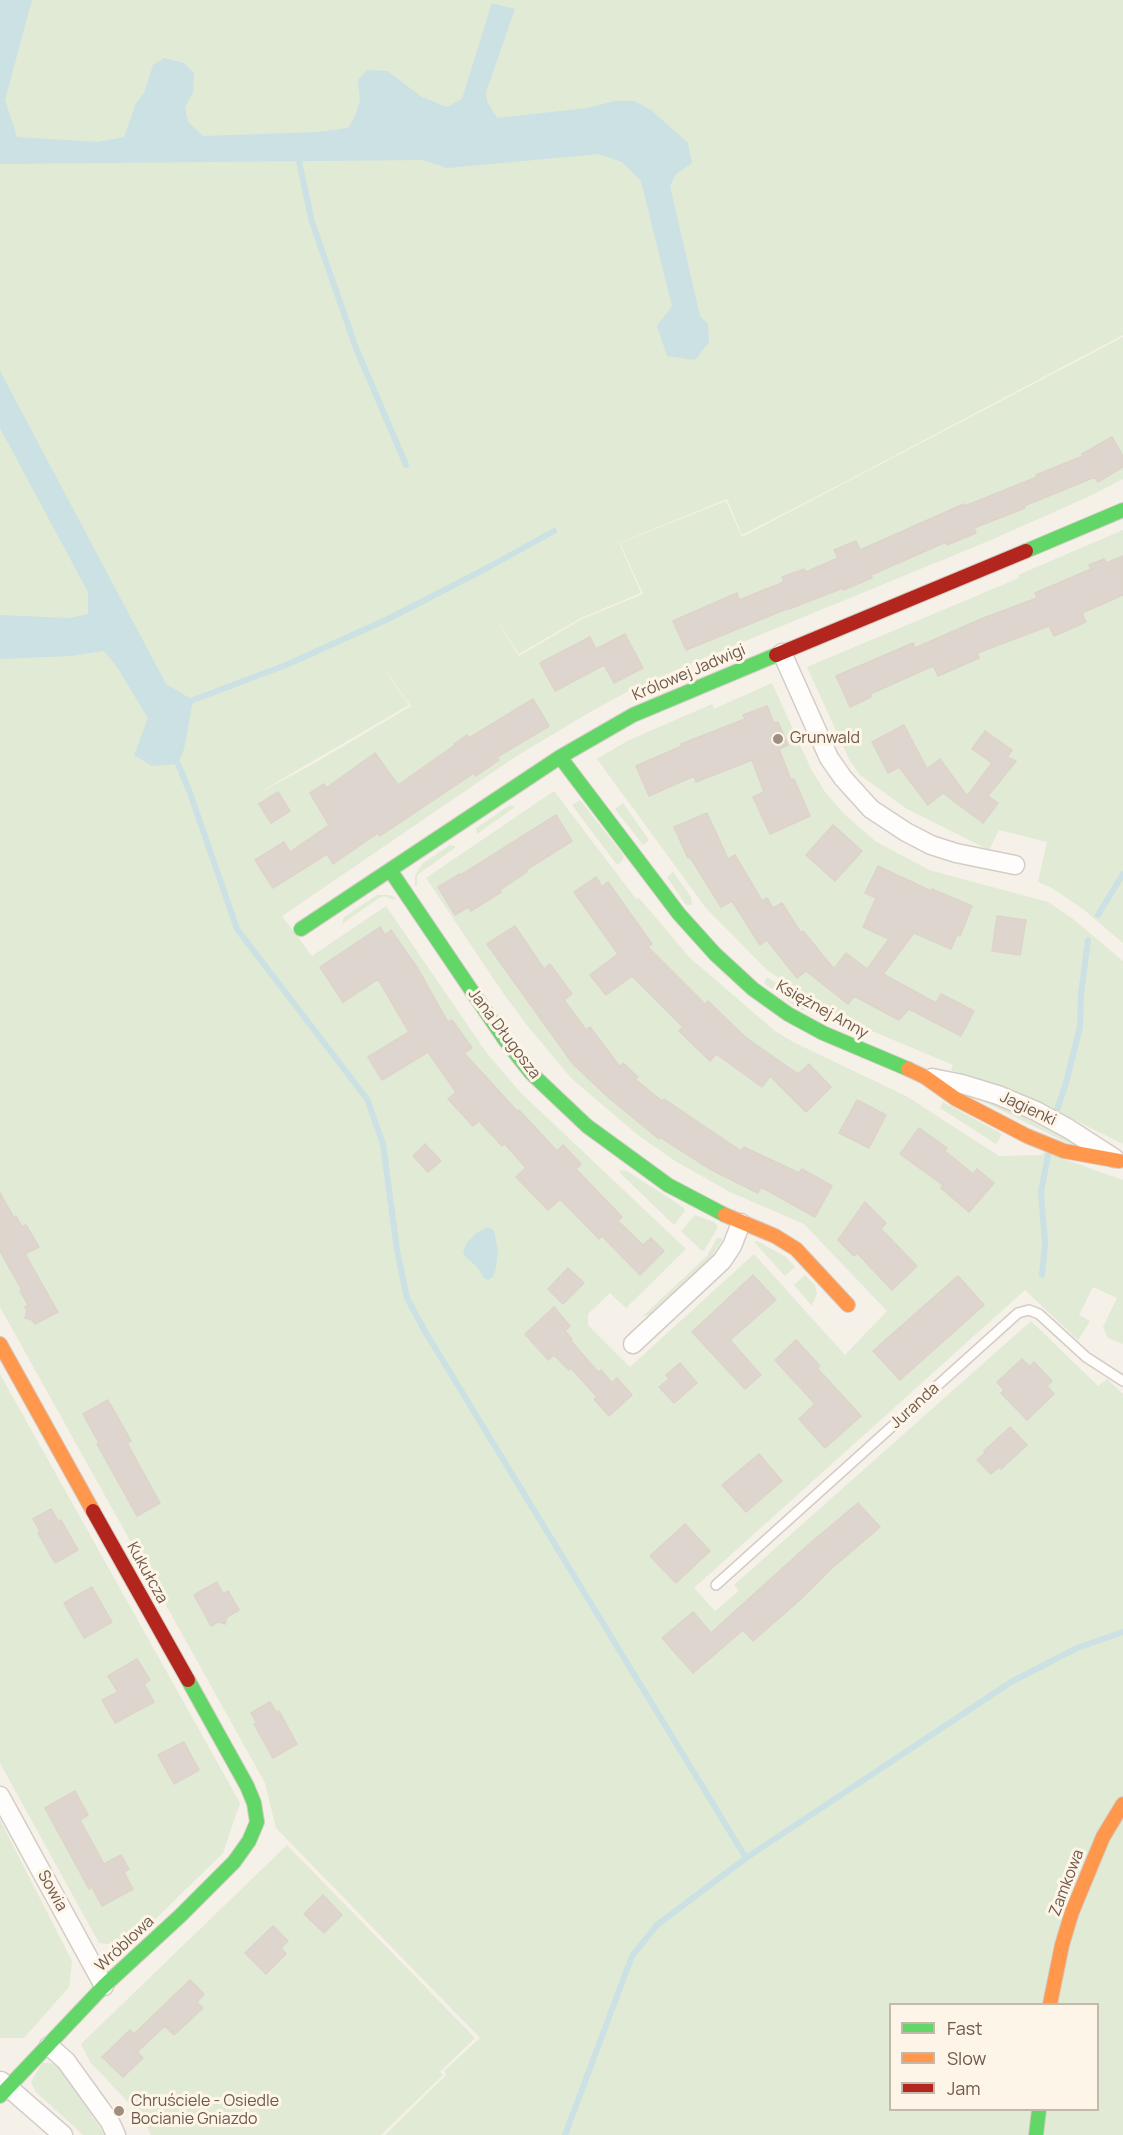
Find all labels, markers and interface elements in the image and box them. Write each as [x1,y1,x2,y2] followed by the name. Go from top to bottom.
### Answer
[630,641,748,705] street label: Królowej Jadwigi
[790,729,860,749] place label: Grunwald
[771,732,785,746] marker: Grunwald
[773,977,871,1043] street label: Księżnej Anny
[464,985,544,1083] street label: Jana Długosza
[997,1088,1059,1130] street label: Jagienki
[887,1379,943,1433] street label: Juranda
[122,1539,172,1607] street label: Kukułcza
[1046,1847,1088,1919] street label: Zamkowa
[33,1867,71,1915] street label: Sowia
[92,1912,158,1976] street label: Wróblowa
[889,2003,1099,2111] legend
[947,2016,982,2040] text: Fast
[947,2046,986,2070] text: Slow
[947,2076,981,2100] text: Jam
[131,2092,279,2130] place label: Chruściele - Osiedle Bocianie Gniazdo
[112,2104,126,2118] marker: Chruściele - Osiedle Bocianie Gniazdo

